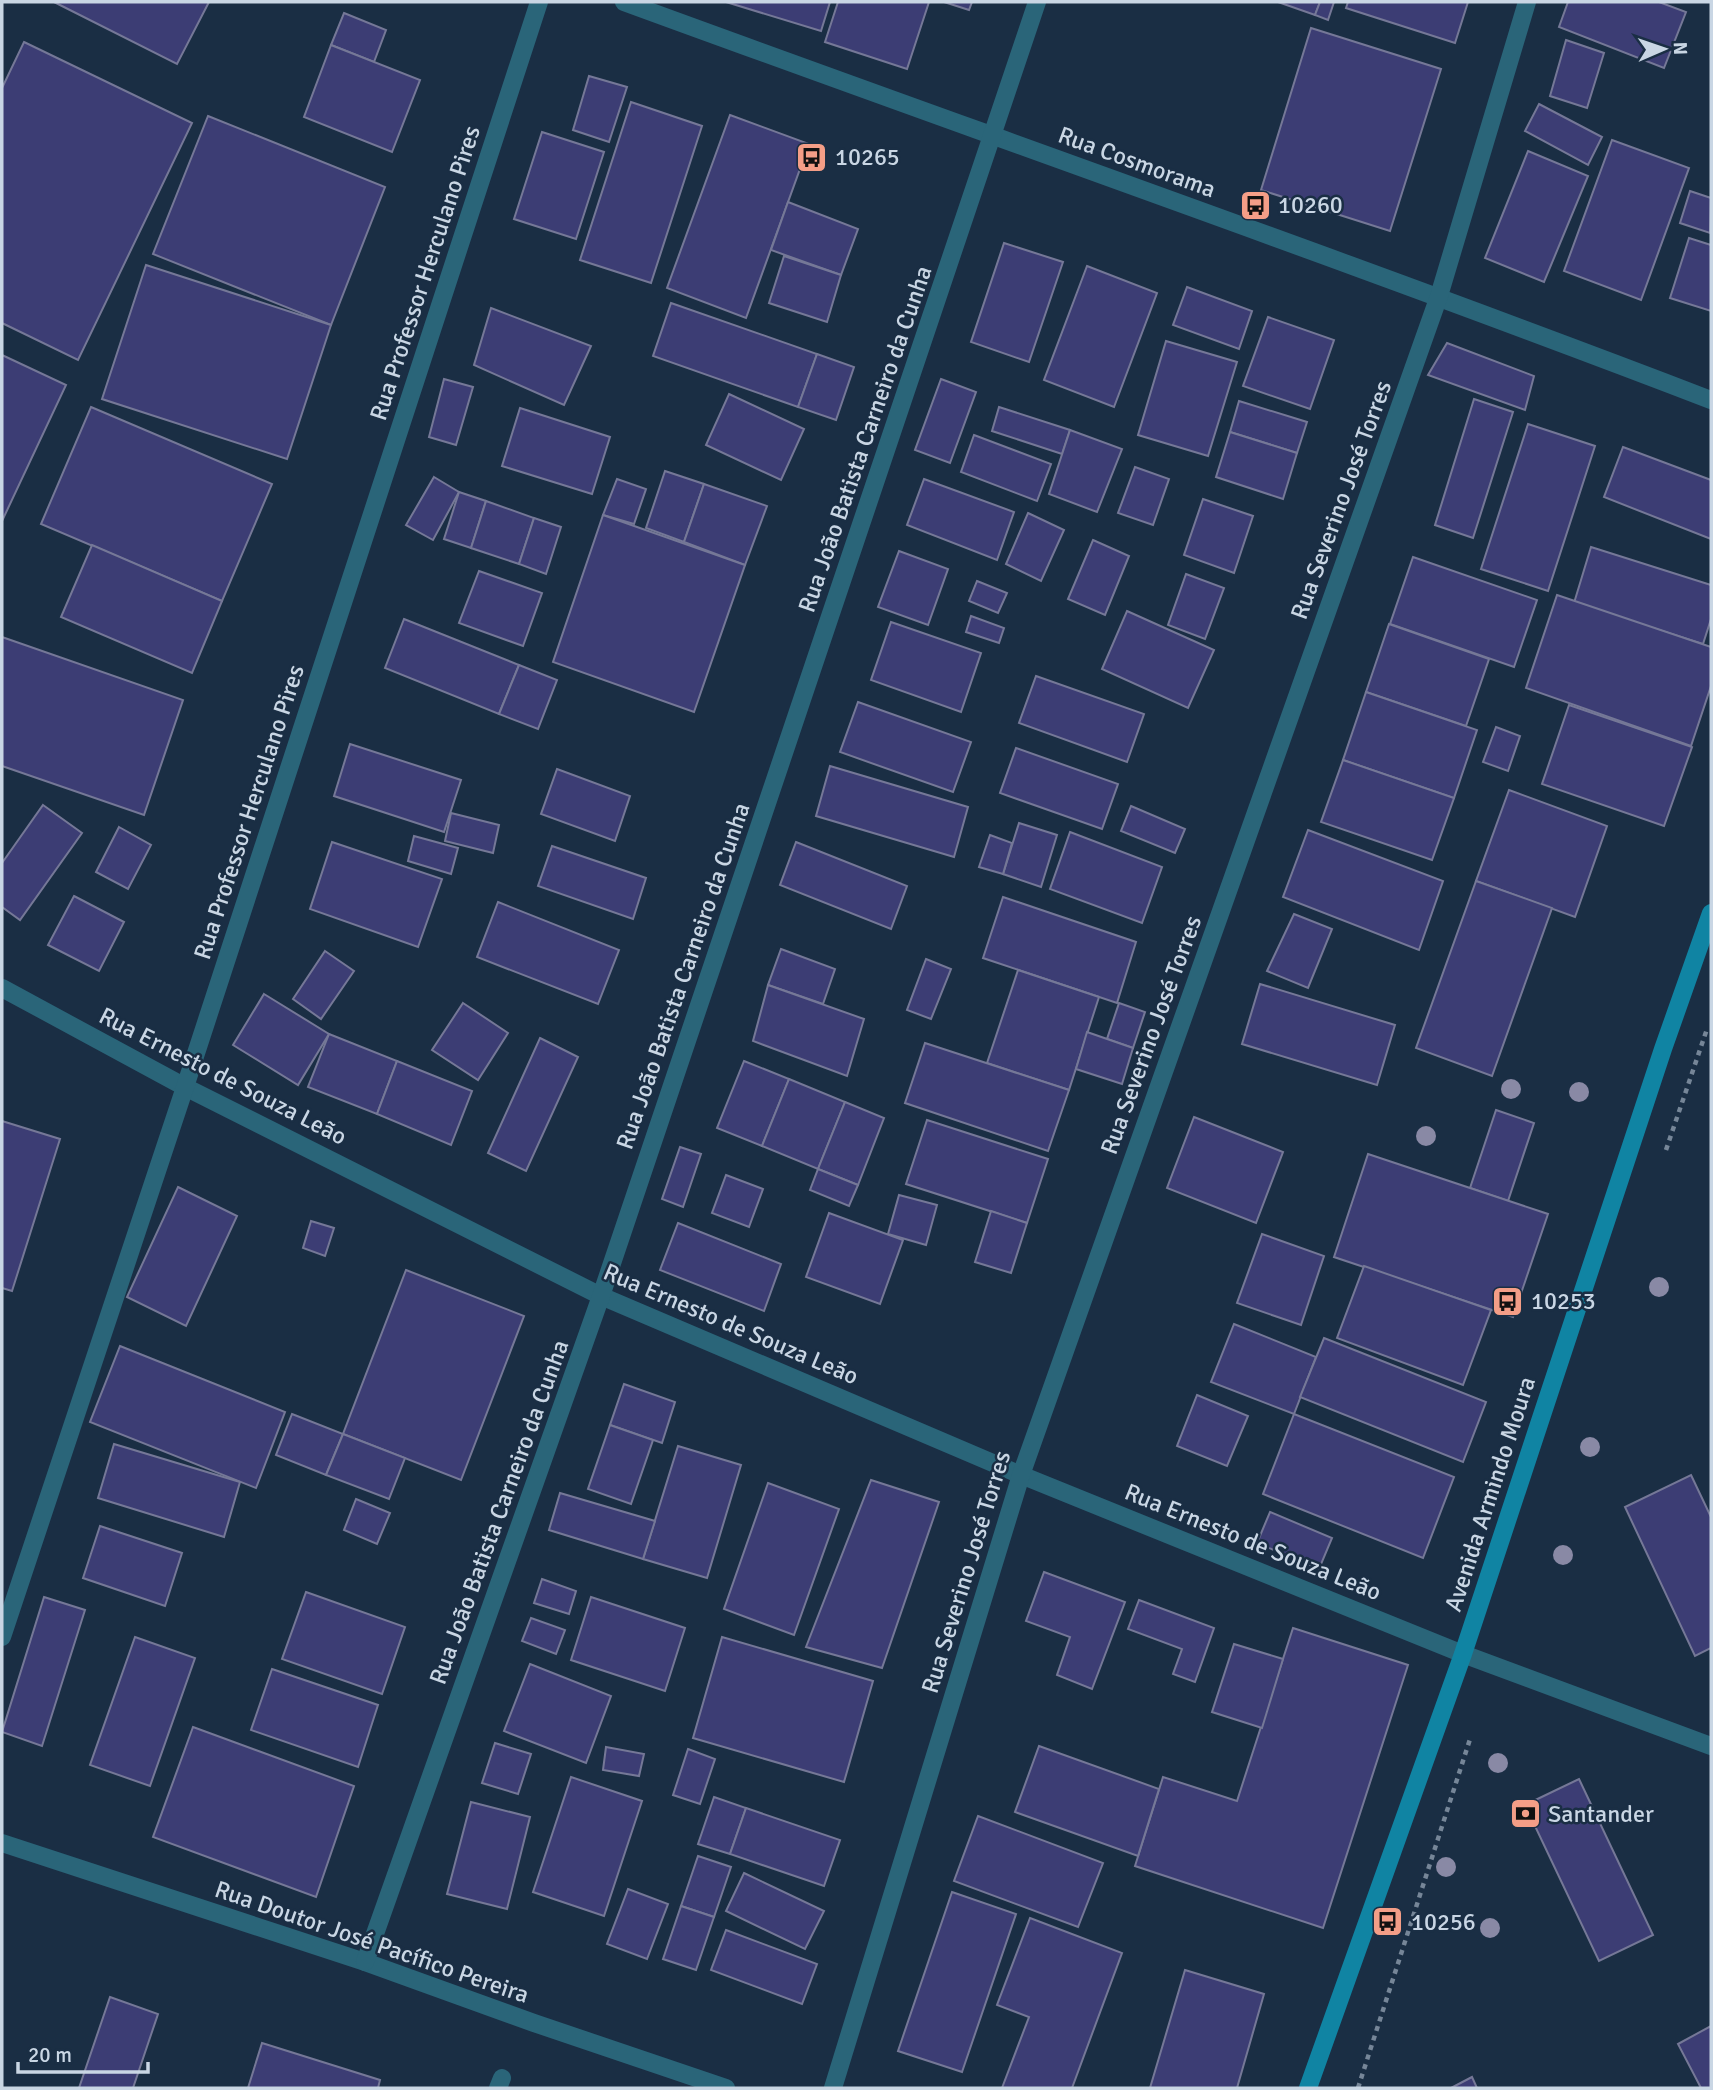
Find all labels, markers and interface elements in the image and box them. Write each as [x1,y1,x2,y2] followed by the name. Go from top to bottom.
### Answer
[1629,14,1699,84] north arrow
[1668,41,1692,55] text: N
[1054,120,1220,204] street label: Rua Cosmorama
[363,122,487,424] street label: Rua Professor Herculano Pires
[795,140,829,174] bus stop icon: 10265
[835,142,900,172] place label: 10265
[1238,188,1272,222] bus stop icon: 10260
[1278,190,1343,220] place label: 10260
[791,262,939,616] street label: Rua João Batista Carneiro da Cunha
[1284,377,1398,623] street label: Rua Severino José Torres
[187,661,311,963] street label: Rua Professor Herculano Pires
[609,799,757,1153] street label: Rua João Batista Carneiro da Cunha
[1094,912,1208,1158] street label: Rua Severino José Torres
[94,1000,352,1152] street label: Rua Ernesto de Souza Leão
[599,1257,863,1391] street label: Rua Ernesto de Souza Leão
[1491,1284,1525,1318] bus stop icon: 10253
[1531,1286,1596,1316] place label: 10253
[423,1336,575,1688] street label: Rua João Batista Carneiro da Cunha
[1438,1373,1542,1615] street label: Avenida Armindo Moura
[915,1447,1017,1697] street label: Rua Severino José Torres
[1120,1477,1386,1607] street label: Rua Ernesto de Souza Leão
[1508,1797,1542,1831] bank icon: Santander
[1548,1799,1654,1829] place label: Santander
[211,1874,533,2010] street label: Rua Doutor José Pacífico Pereira
[1371,1905,1405,1939] bus stop icon: 10256
[1411,1907,1476,1937] place label: 10256
[18,2030,147,2074] scale bar
[28,2042,72,2068] text: 20 m

